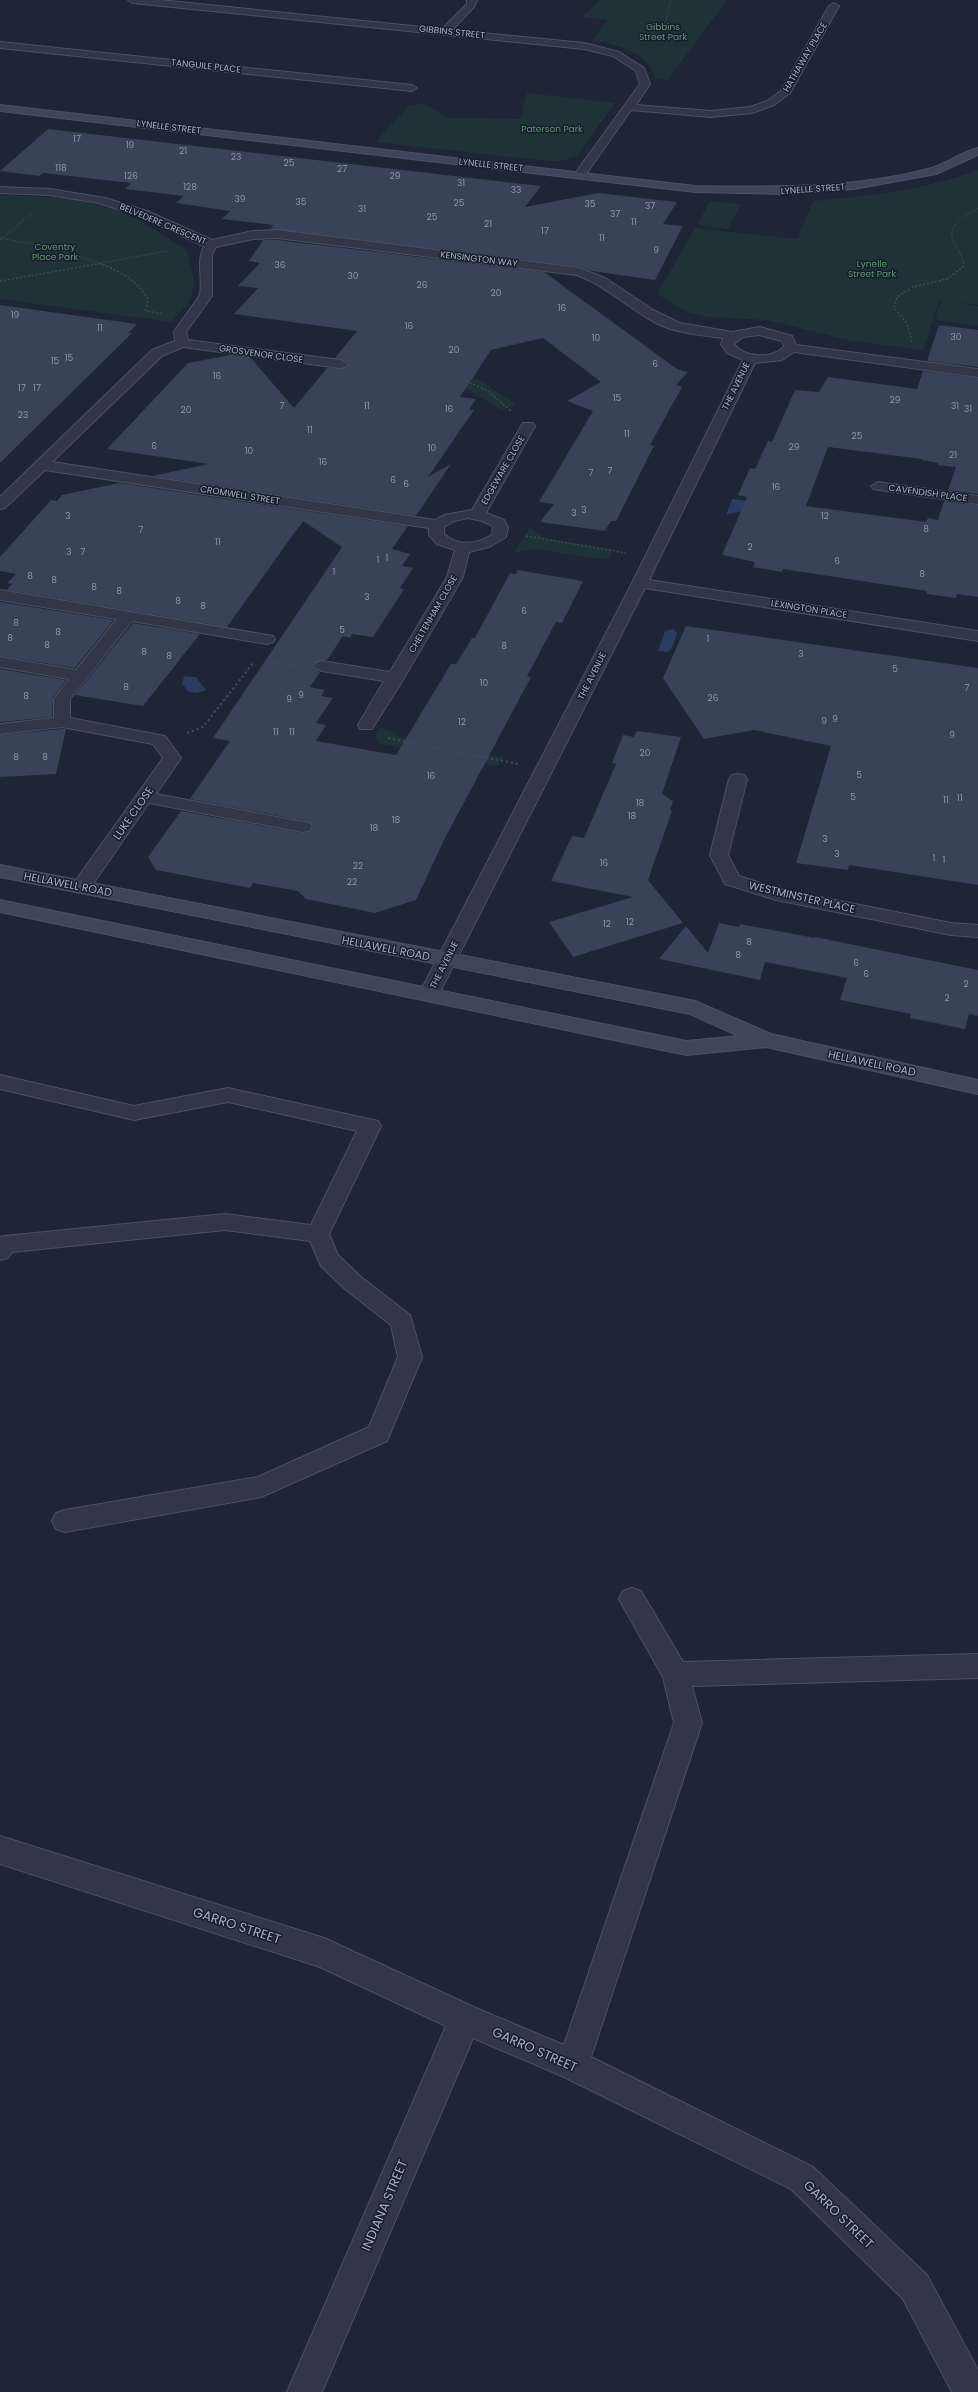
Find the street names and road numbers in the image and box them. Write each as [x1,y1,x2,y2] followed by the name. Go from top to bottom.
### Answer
[780,20,830,94] street label: HATHAWAY PLACE
[418,23,486,41] street label: GIBBINS STREET
[170,56,242,76] street label: TANGUILE PLACE
[136,117,202,137] street label: LYNELLE STREET
[458,156,524,174] street label: LYNELLE STREET
[780,181,846,197] street label: LYNELLE STREET
[118,200,208,248] street label: BELVEDERE CRESCENT
[440,248,519,270] street label: KENSINGTON WAY
[218,342,304,366] street label: GROSVENOR CLOSE
[719,360,753,412] street label: THE AVENUE
[478,433,528,507] street label: EDGEWARE CLOSE
[888,482,968,505] street label: CAVENDISH PLACE
[199,483,281,507] street label: CROMWELL STREET
[406,573,460,655] street label: CHELTENHAM CLOSE
[770,597,848,621] street label: LEXINGTON PLACE
[575,650,609,702] street label: THE AVENUE
[109,783,157,843] street label: LUKE CLOSE
[23,868,114,900] street label: HELLAWELL ROAD
[747,877,857,917] street label: WESTMINSTER PLACE
[341,932,432,964] street label: HELLAWELL ROAD
[427,939,461,991] street label: THE AVENUE
[827,1046,918,1080] street label: HELLAWELL ROAD
[190,1902,283,1949] street label: GARRO STREET
[489,2022,580,2077] street label: GARRO STREET
[357,2156,412,2254] street label: INDIANA STREET
[799,2176,878,2253] street label: GARRO STREET

